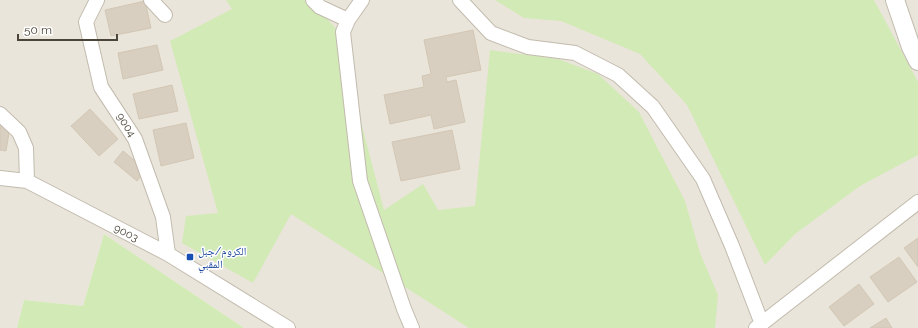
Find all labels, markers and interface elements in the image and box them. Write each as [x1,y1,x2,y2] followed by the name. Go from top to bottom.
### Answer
[18,16,117,42] scale bar
[24,23,52,37] text: 50 m
[114,111,138,139] street label: 9004
[112,221,141,245] street label: 9003
[198,245,246,272] place label: الكروم/جبل المقبي
[185,252,195,262] marker: الكروم/جبل المقبي

